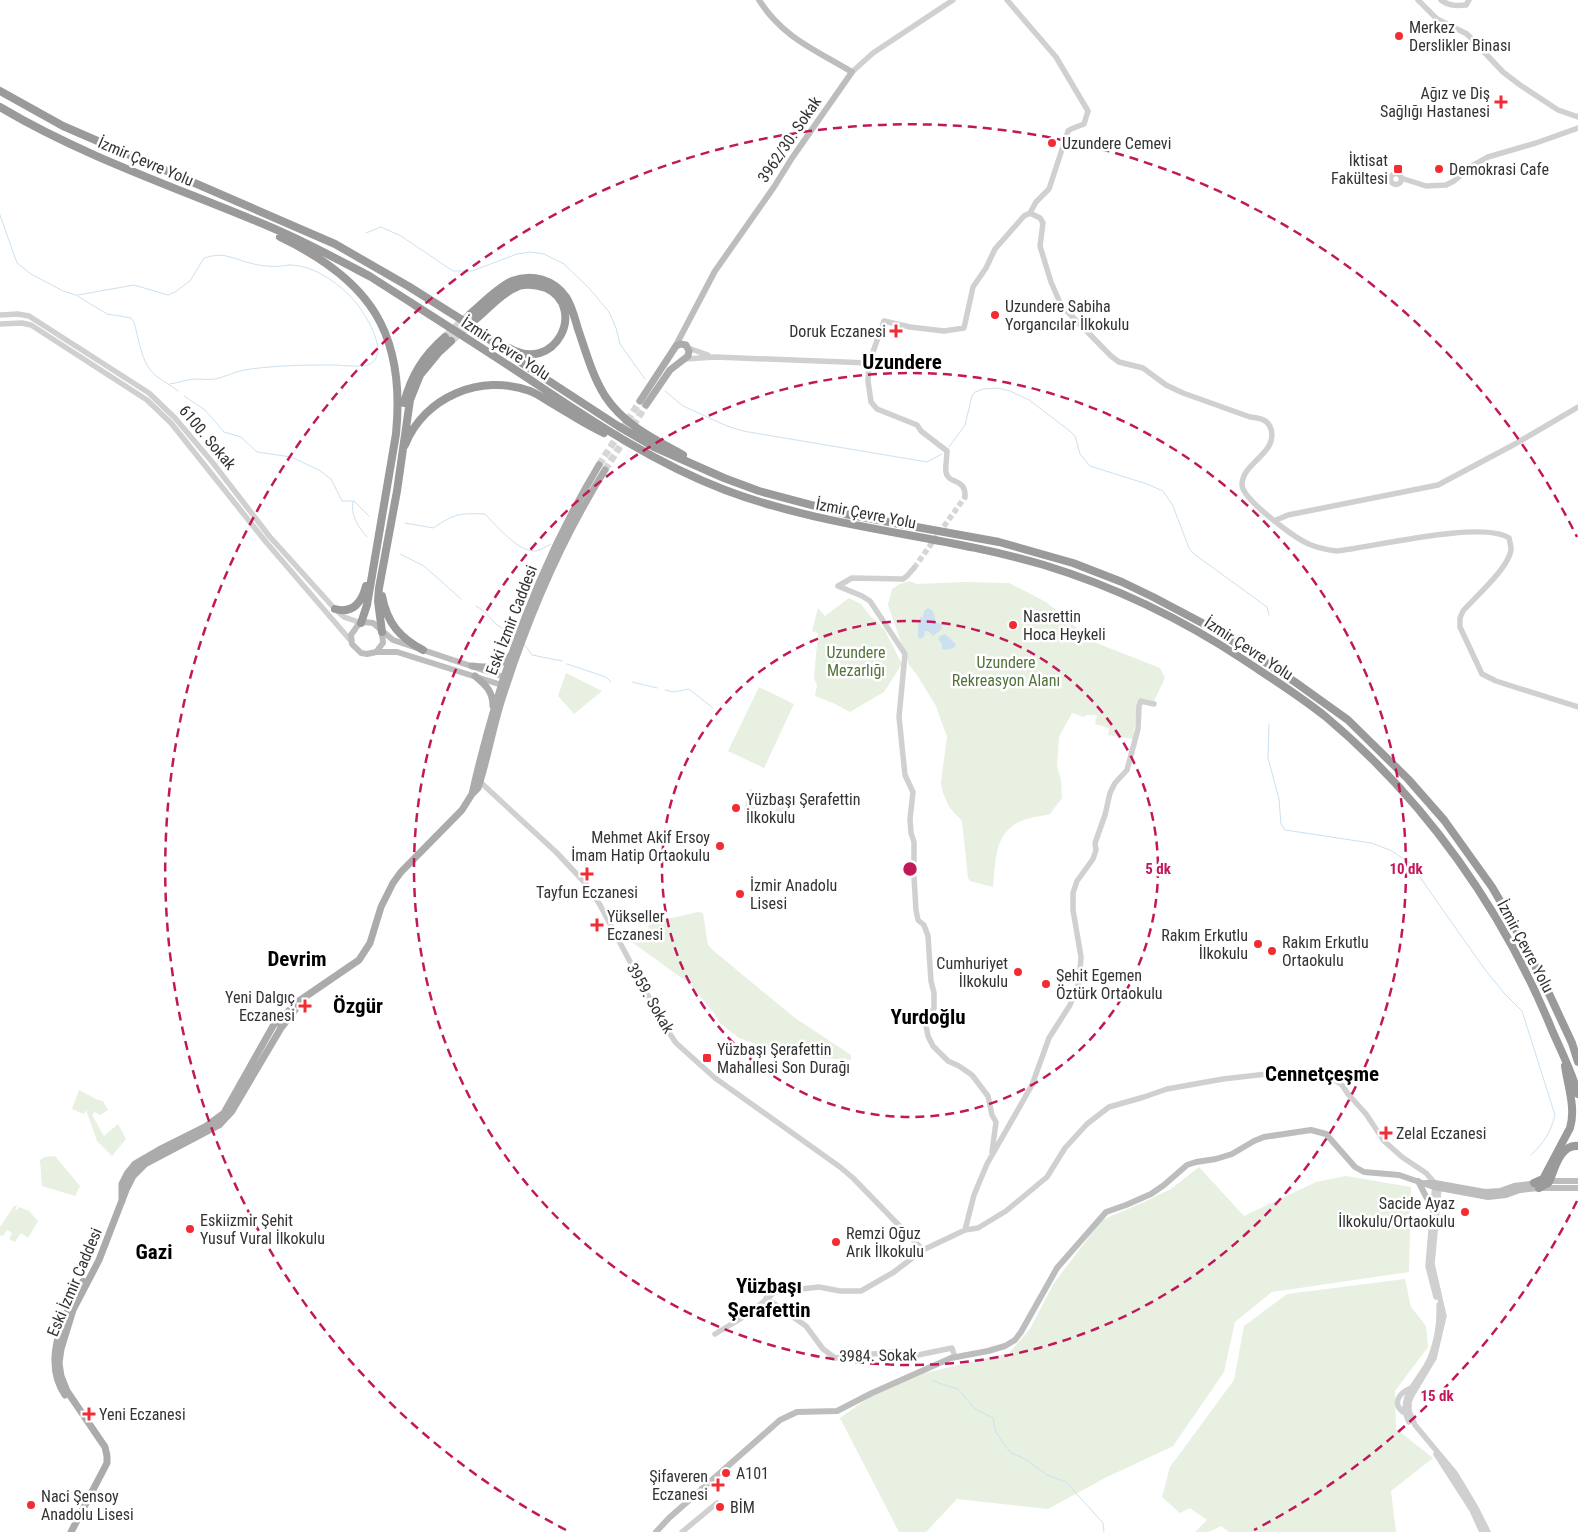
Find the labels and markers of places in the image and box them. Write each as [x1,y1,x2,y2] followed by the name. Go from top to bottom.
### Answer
[1409,18,1511,55] place label: Merkez Derslikler Binası
[1393,30,1405,42] marker: Merkez Derslikler Binası
[1380,84,1490,121] place label: Ağız ve Diş Sağlığı Hastanesi
[1494,95,1508,109] marker: Ağız ve Diş Sağlığı Hastanesi
[1062,134,1171,153] place label: Uzundere Cemevi
[1046,137,1058,149] marker: Uzundere Cemevi
[1331,151,1388,188] place label: İktisat Fakültesi
[1449,160,1549,179] place label: Demokrasi Cafe
[1392,163,1404,175] marker: İktisat Fakültesi
[1433,163,1445,175] marker: Demokrasi Cafe
[1005,297,1129,334] place label: Uzundere Sabiha Yorgancılar İlkokulu
[989,309,1001,321] marker: Uzundere Sabiha Yorgancılar İlkokulu
[789,322,886,341] place label: Doruk Eczanesi
[890,325,902,337] marker: Doruk Eczanesi
[1023,607,1106,644] place label: Nasrettin Hoca Heykeli
[1007,619,1019,631] marker: Nasrettin Hoca Heykeli
[746,790,860,827] place label: Yüzbaşı Şerafettin İlkokulu
[730,802,742,814] marker: Yüzbaşı Şerafettin İlkokulu
[571,828,710,865] place label: Mehmet Akif Ersoy İmam Hatip Ortaokulu
[714,840,726,852] marker: Mehmet Akif Ersoy İmam Hatip Ortaokulu
[901,860,919,878] centre of rings
[581,868,593,880] marker: Tayfun Eczanesi
[750,876,837,913] place label: İzmir Anadolu Lisesi
[536,883,638,902] place label: Tayfun Eczanesi
[734,888,746,900] marker: İzmir Anadolu Lisesi
[607,907,665,944] place label: Yükseller Eczanesi
[591,919,603,931] marker: Yükseller Eczanesi
[1161,926,1248,963] place label: Rakım Erkutlu İlkokulu
[1282,933,1369,970] place label: Rakım Erkutlu Ortaokulu
[1252,938,1264,950] marker: Rakım Erkutlu İlkokulu
[1266,945,1278,957] marker: Rakım Erkutlu Ortaokulu
[936,954,1008,991] place label: Cumhuriyet İlkokulu
[1012,966,1024,978] marker: Cumhuriyet İlkokulu
[1056,966,1163,1003] place label: Şehit Egemen Öztürk Ortaokulu
[1040,978,1052,990] marker: Şehit Egemen Öztürk Ortaokulu
[225,988,295,1025] place label: Yeni Dalgıç Eczanesi
[299,1000,311,1012] marker: Yeni Dalgıç Eczanesi
[717,1040,850,1077] place label: Yüzbaşı Şerafettin Mahallesi Son Durağı
[701,1052,713,1064] marker: Yüzbaşı Şerafettin Mahallesi Son Durağı
[1396,1124,1486,1143] place label: Zelal Eczanesi
[1380,1127,1392,1139] marker: Zelal Eczanesi
[1338,1194,1455,1231] place label: Sacide Ayaz İlkokulu/Ortaokulu
[1459,1206,1471,1218] marker: Sacide Ayaz İlkokulu/Ortaokulu
[200,1211,325,1248] place label: Eskiizmir Şehit Yusuf Vural İlkokulu
[184,1223,196,1235] marker: Eskiizmir Şehit Yusuf Vural İlkokulu
[846,1224,924,1261] place label: Remzi Oğuz Arık İlkokulu
[830,1236,842,1248] marker: Remzi Oğuz Arık İlkokulu
[99,1405,186,1424] place label: Yeni Eczanesi
[83,1408,95,1420] marker: Yeni Eczanesi
[736,1464,769,1483] place label: A101
[649,1467,708,1504] place label: Şifaveren Eczanesi
[720,1467,732,1479] marker: A101
[712,1479,724,1491] marker: Şifaveren Eczanesi
[41,1487,134,1524] place label: Naci Şensoy Anadolu Lisesi
[730,1498,755,1517] place label: BİM
[25,1499,37,1511] marker: Naci Şensoy Anadolu Lisesi
[714,1501,726,1513] marker: BİM

